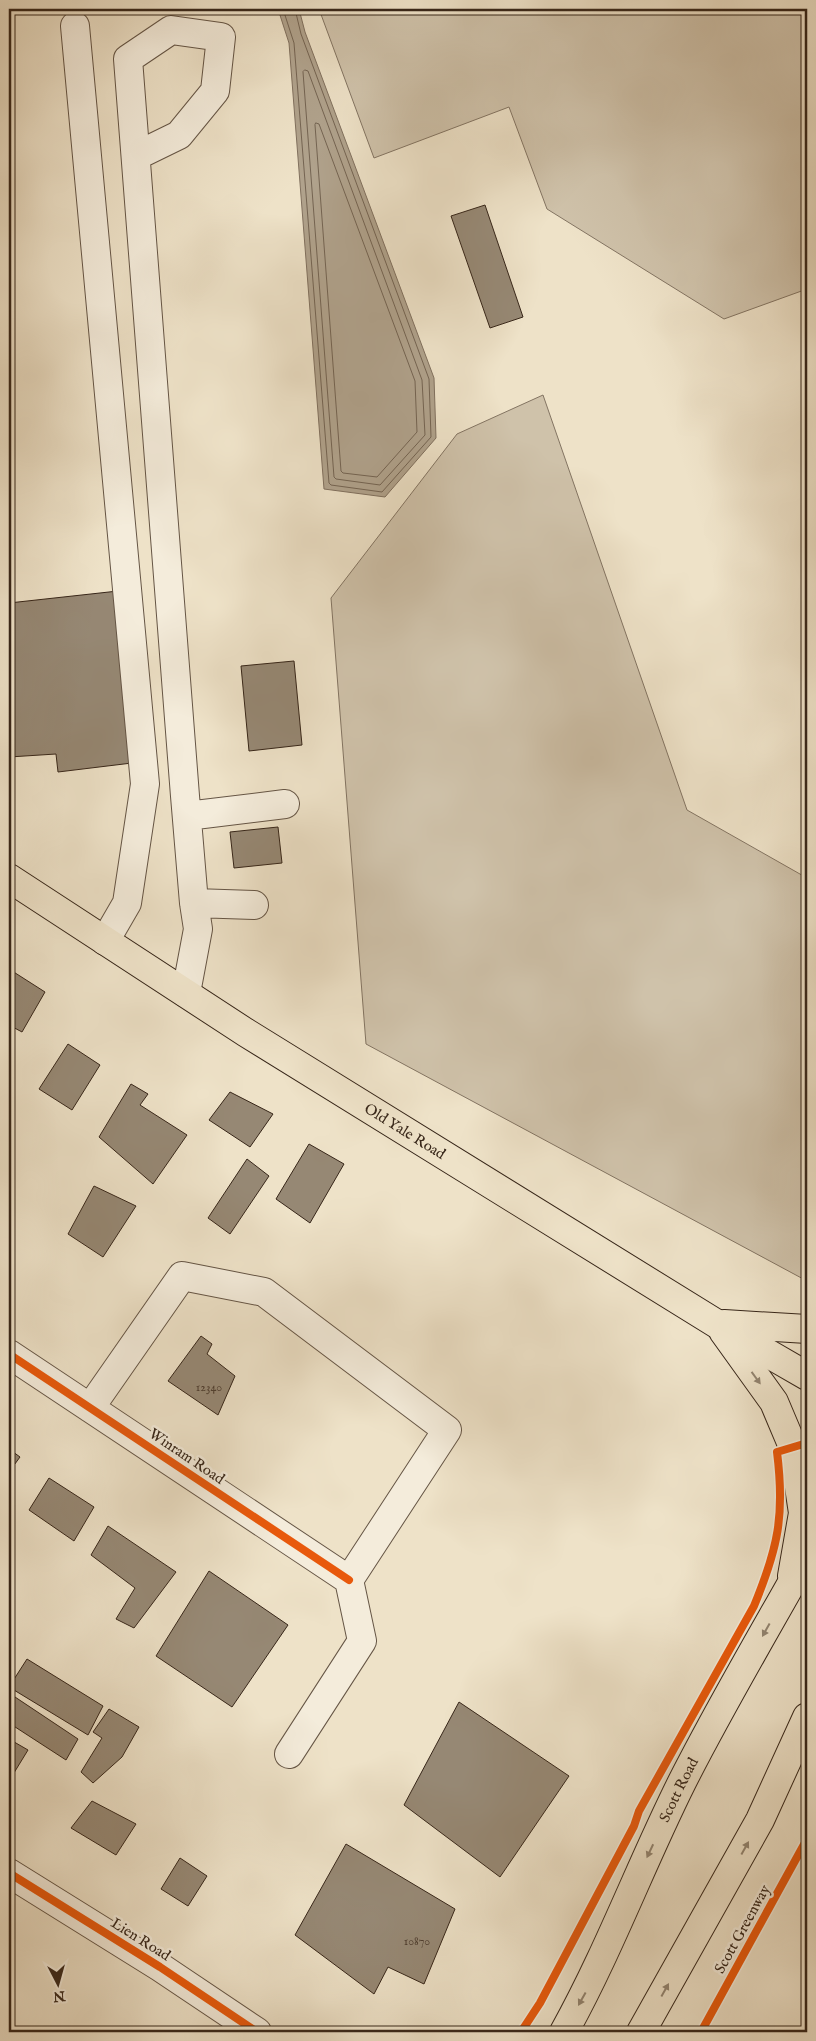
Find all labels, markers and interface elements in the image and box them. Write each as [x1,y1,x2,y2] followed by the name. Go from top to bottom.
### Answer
[361,1099,450,1164] street label: Old Yale Road
[751,1371,761,1385] one-way arrow
[196,1380,222,1395] house number: 12340
[145,1424,229,1489] street label: Winram Road
[762,1622,770,1637] one-way arrow
[655,1754,703,1825] street label: Scott Road
[740,1842,749,1855] one-way arrow
[646,1844,655,1859] one-way arrow
[710,1881,775,1977] street label: Scott Greenway
[107,1914,175,1966] street label: Lien Road
[404,1934,430,1949] house number: 10870
[32,1958,82,2008] north arrow
[661,1982,669,1997] one-way arrow
[52,1986,67,2006] text: N
[578,1992,586,2006] one-way arrow

